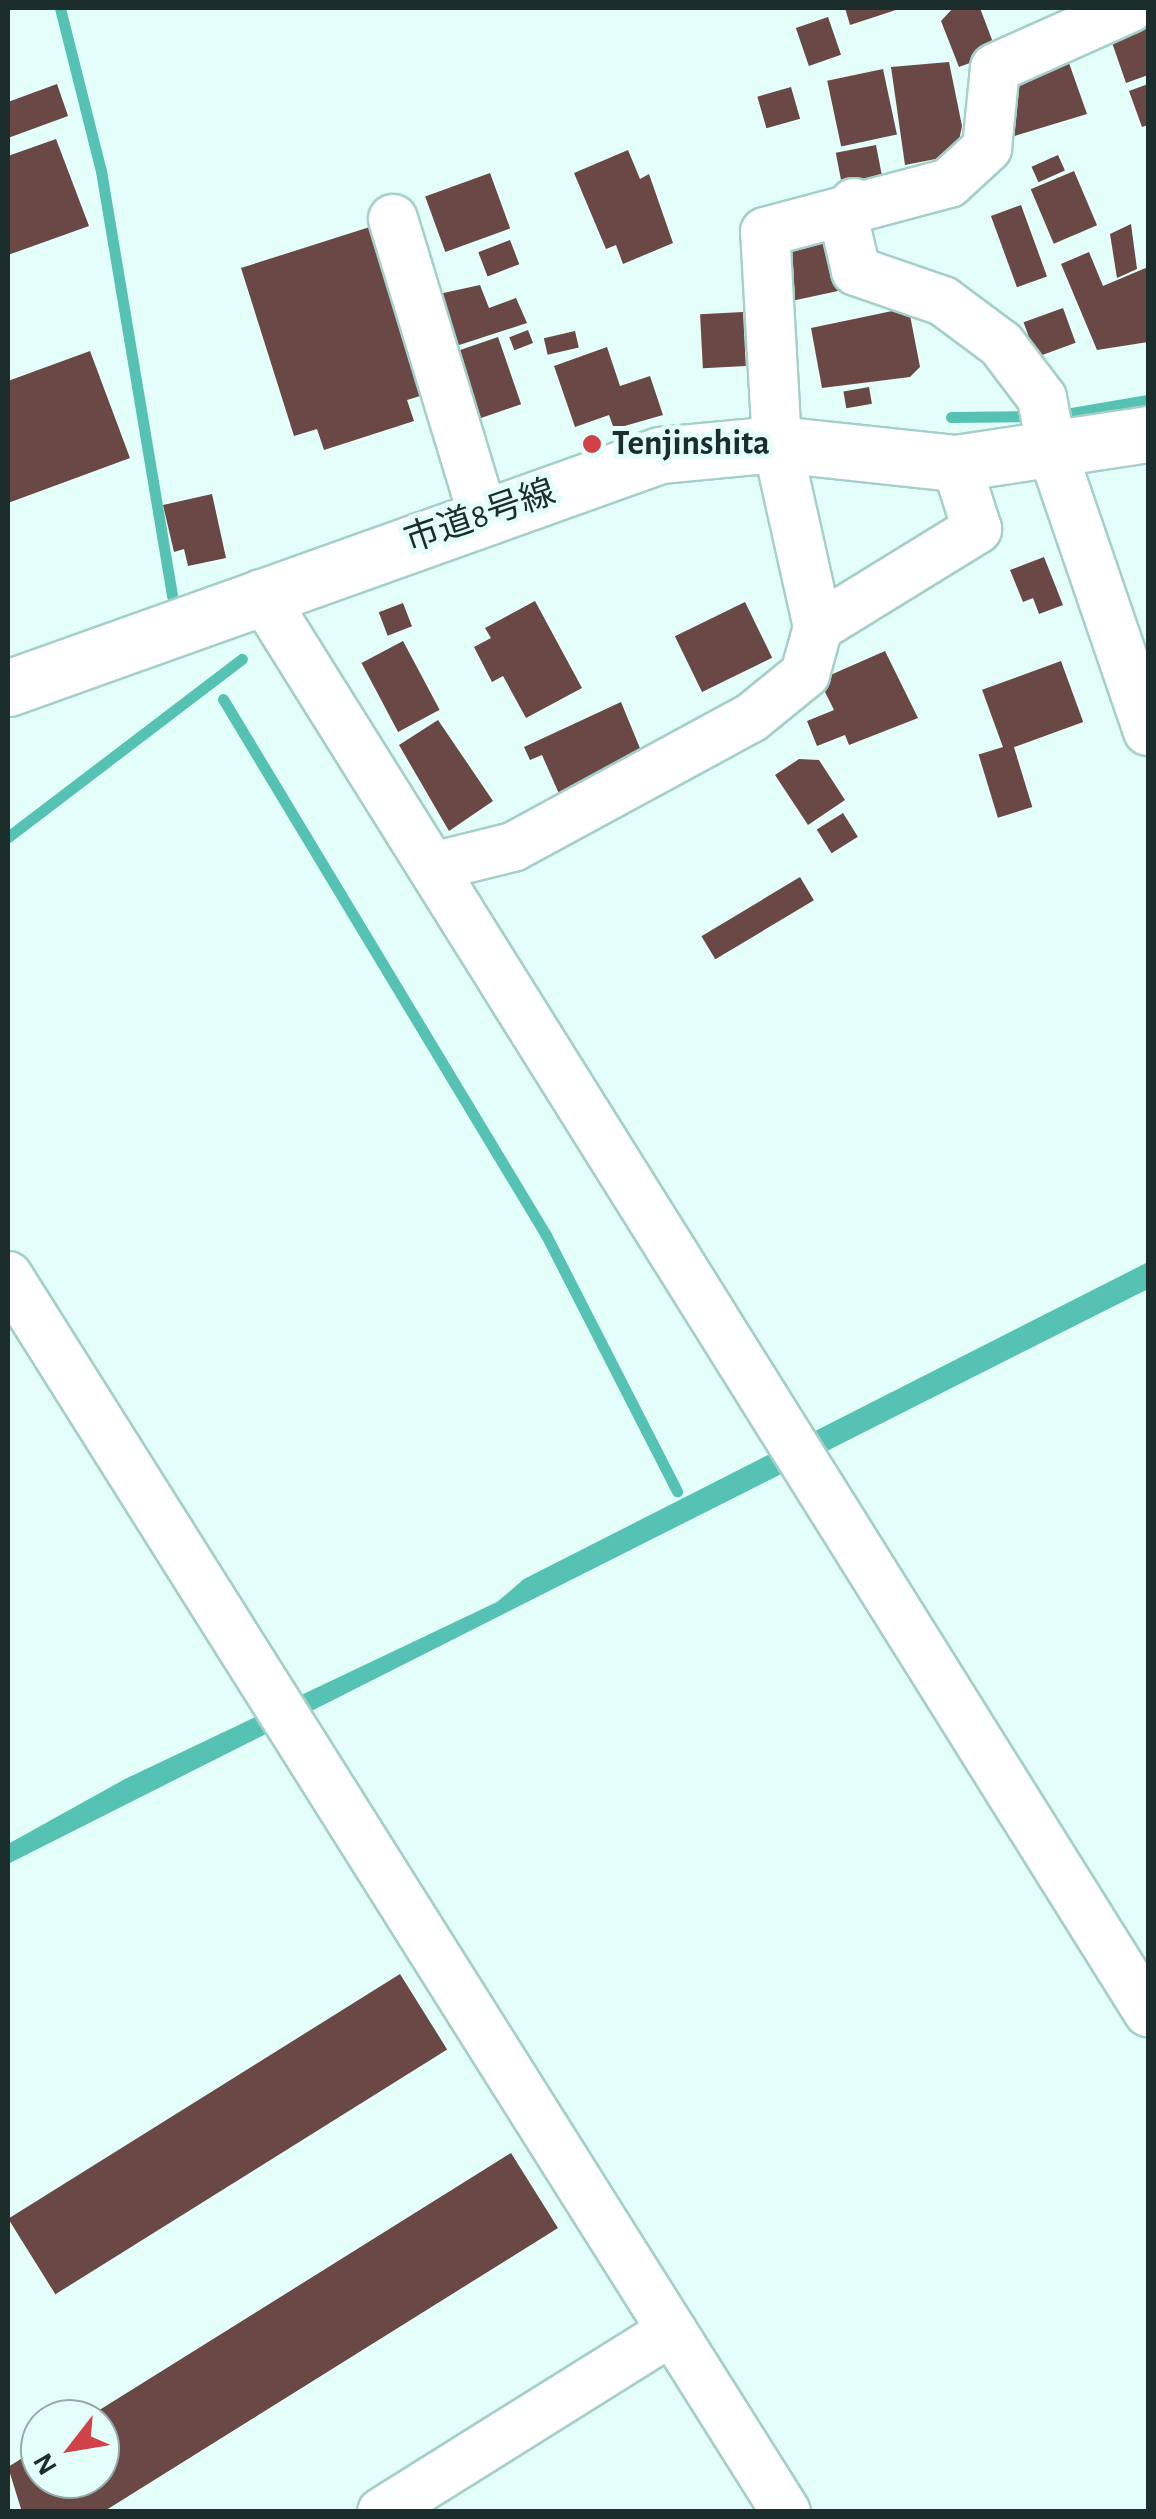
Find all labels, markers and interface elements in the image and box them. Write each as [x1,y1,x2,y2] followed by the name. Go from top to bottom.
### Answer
[612,423,770,465] place label: Tenjinshita
[581,433,603,455] marker: Tenjinshita
[399,472,561,562] street label: 市道8号線
[20,2399,120,2499] north arrow
[29,2448,63,2479] text: N

